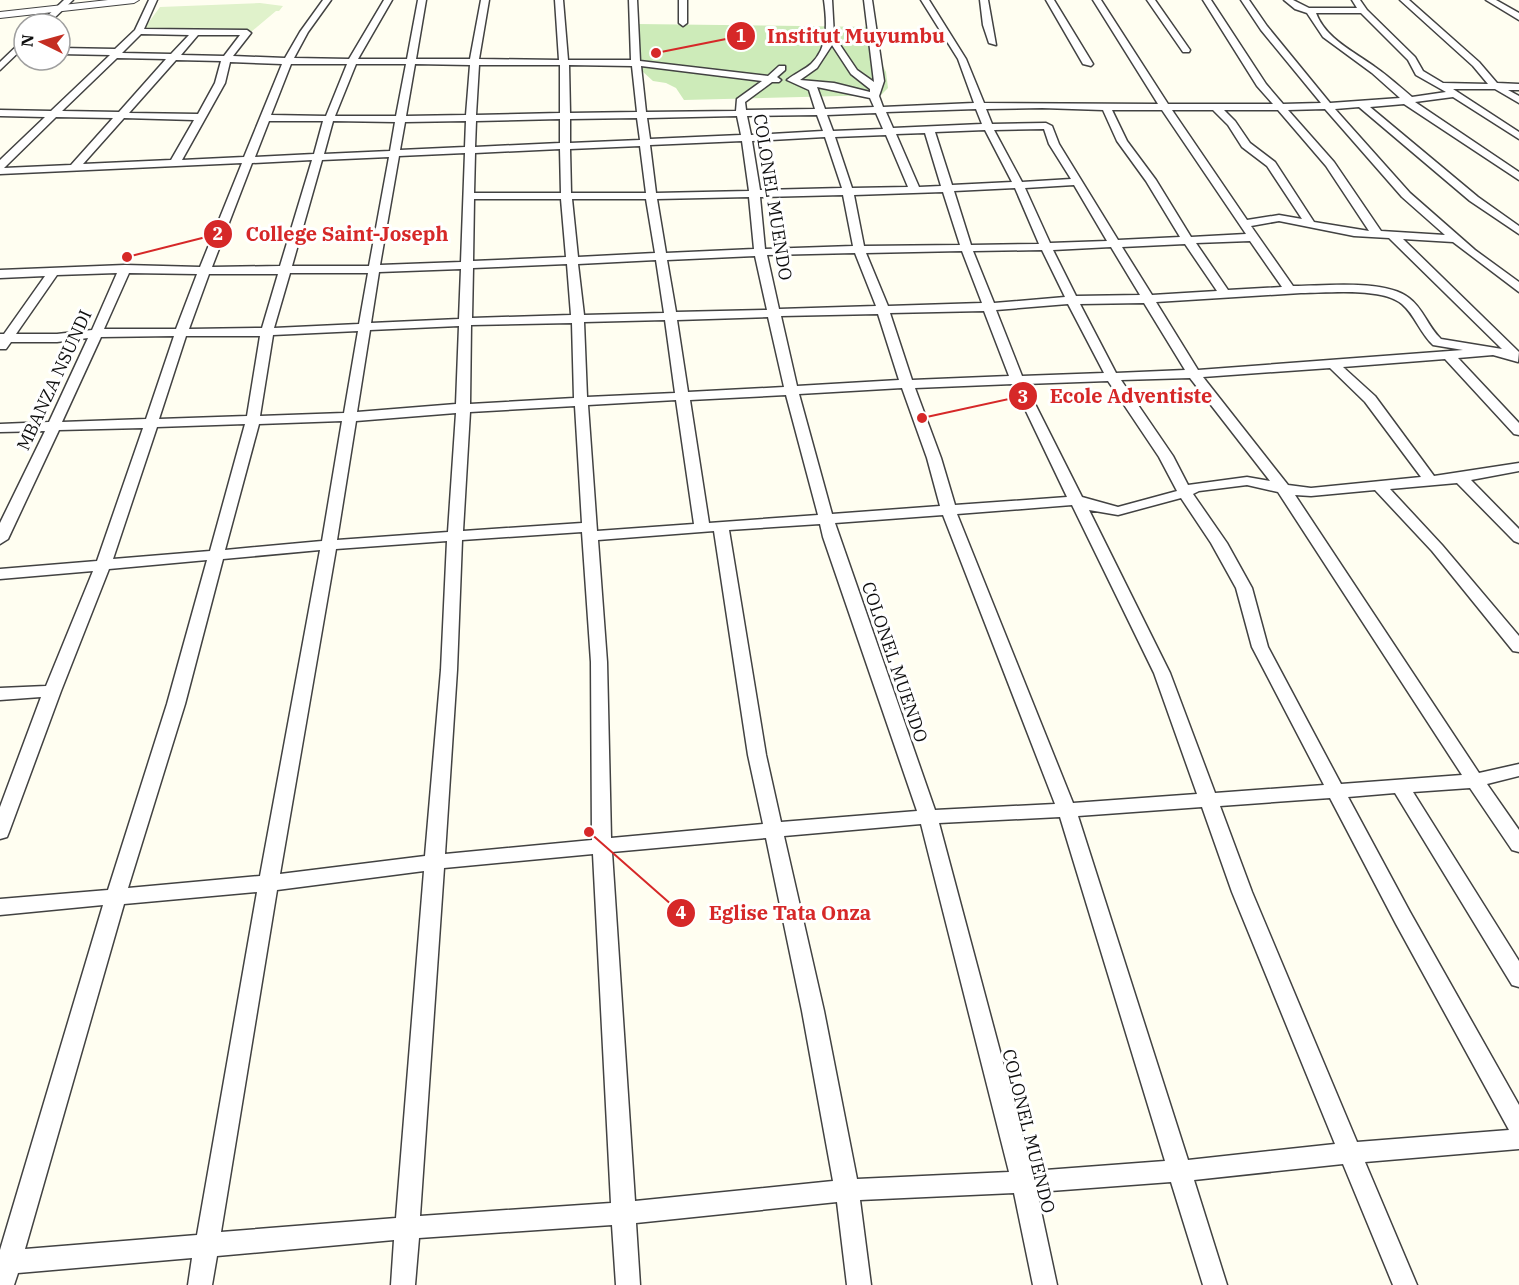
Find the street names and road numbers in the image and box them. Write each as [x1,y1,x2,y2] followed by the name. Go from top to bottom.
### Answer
[748,112,798,282] street label: COLONEL MUENDO
[11,306,97,454] street label: MBANZA NSUNDI
[857,579,933,745] street label: COLONEL MUENDO
[997,1047,1061,1215] street label: COLONEL MUENDO

